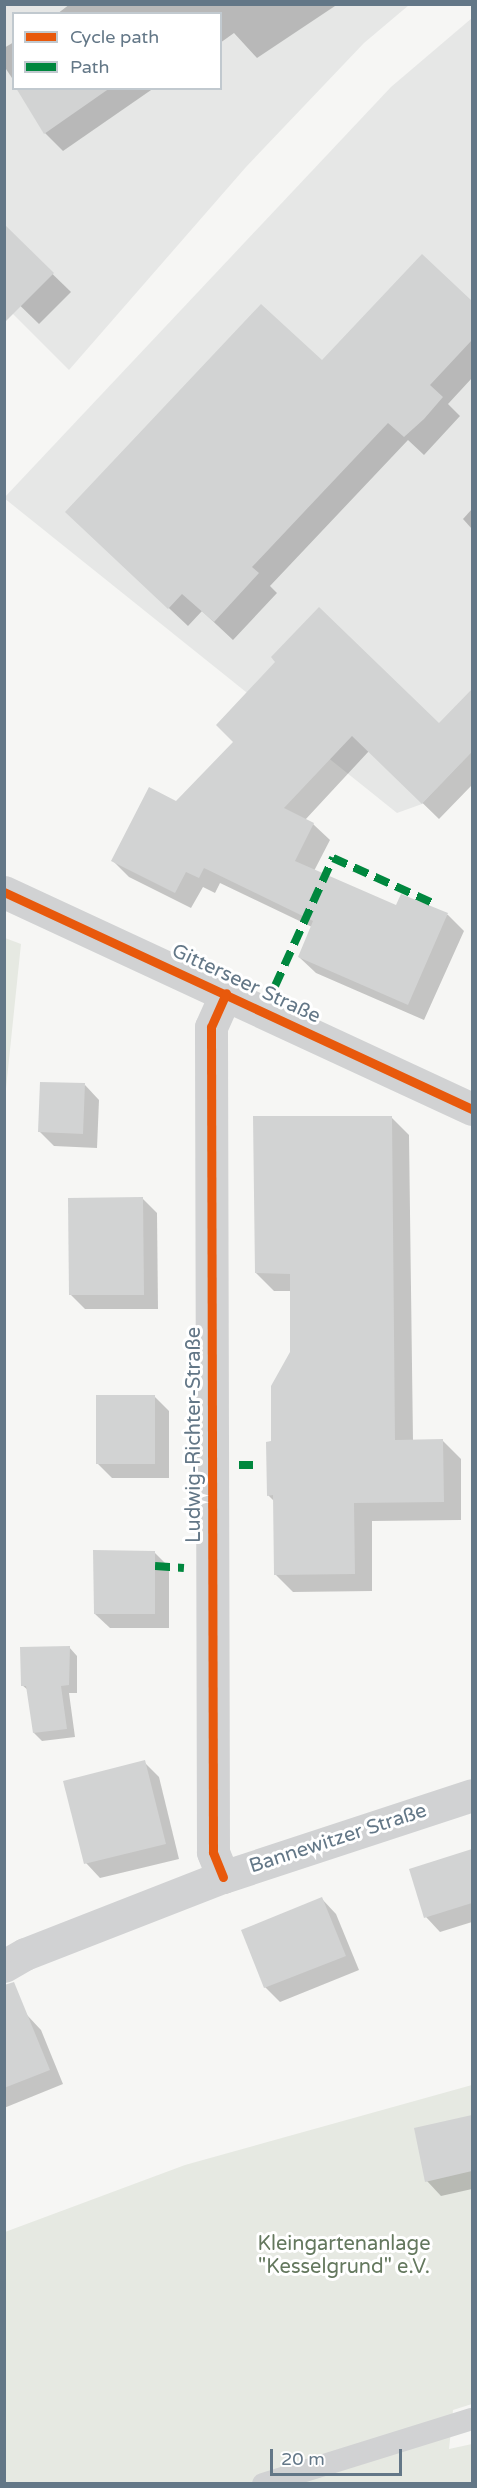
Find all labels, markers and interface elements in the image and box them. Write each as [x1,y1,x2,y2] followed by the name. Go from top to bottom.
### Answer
[12,12,222,90] legend
[70,26,159,48] text: Cycle path
[70,56,109,78] text: Path
[168,939,324,1029] street label: Gitterseer Straße
[182,1327,206,1543] street label: Ludwig-Richter-Straße
[246,1799,430,1879] street label: Bannewitzer Straße
[258,2232,430,2279] park label: Kleingartenanlage "Kesselgrund" e.V.
[273,2437,405,2475] scale bar
[281,2448,325,2470] text: 20 m

